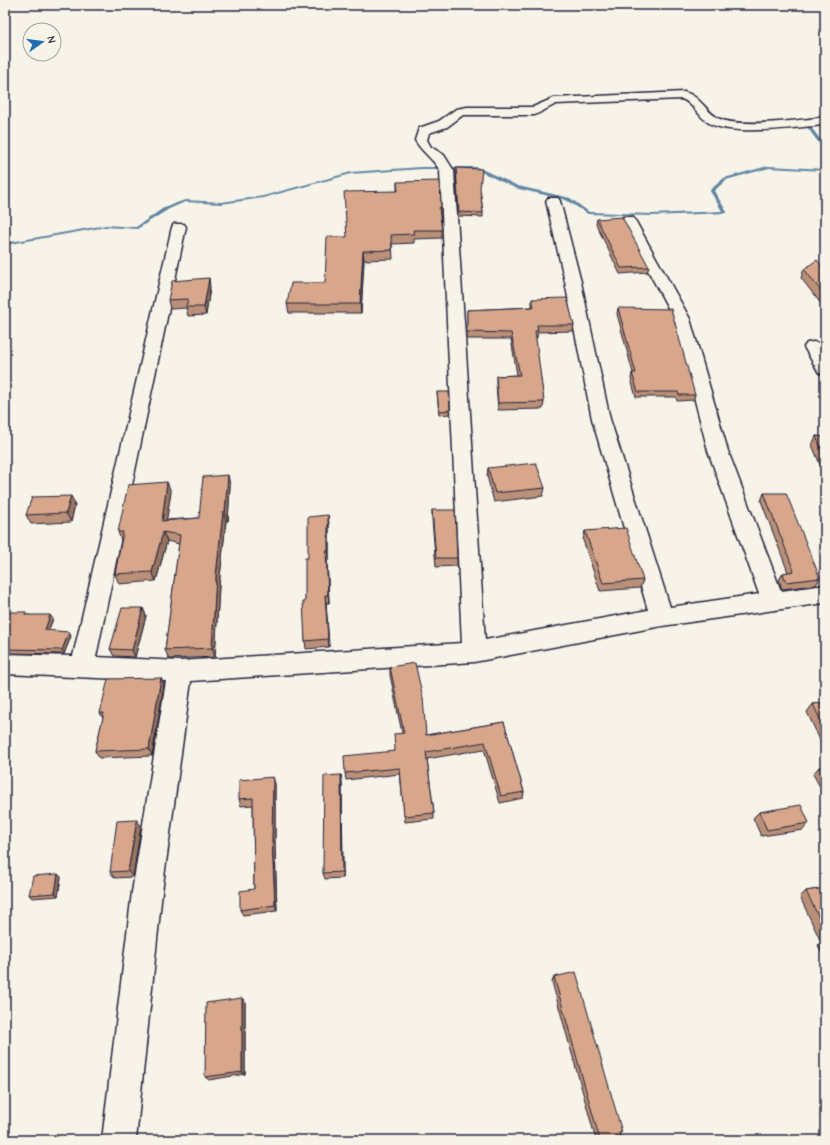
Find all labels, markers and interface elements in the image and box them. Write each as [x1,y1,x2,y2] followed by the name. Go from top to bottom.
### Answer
[22,22,62,62] north arrow
[44,35,58,45] text: N

